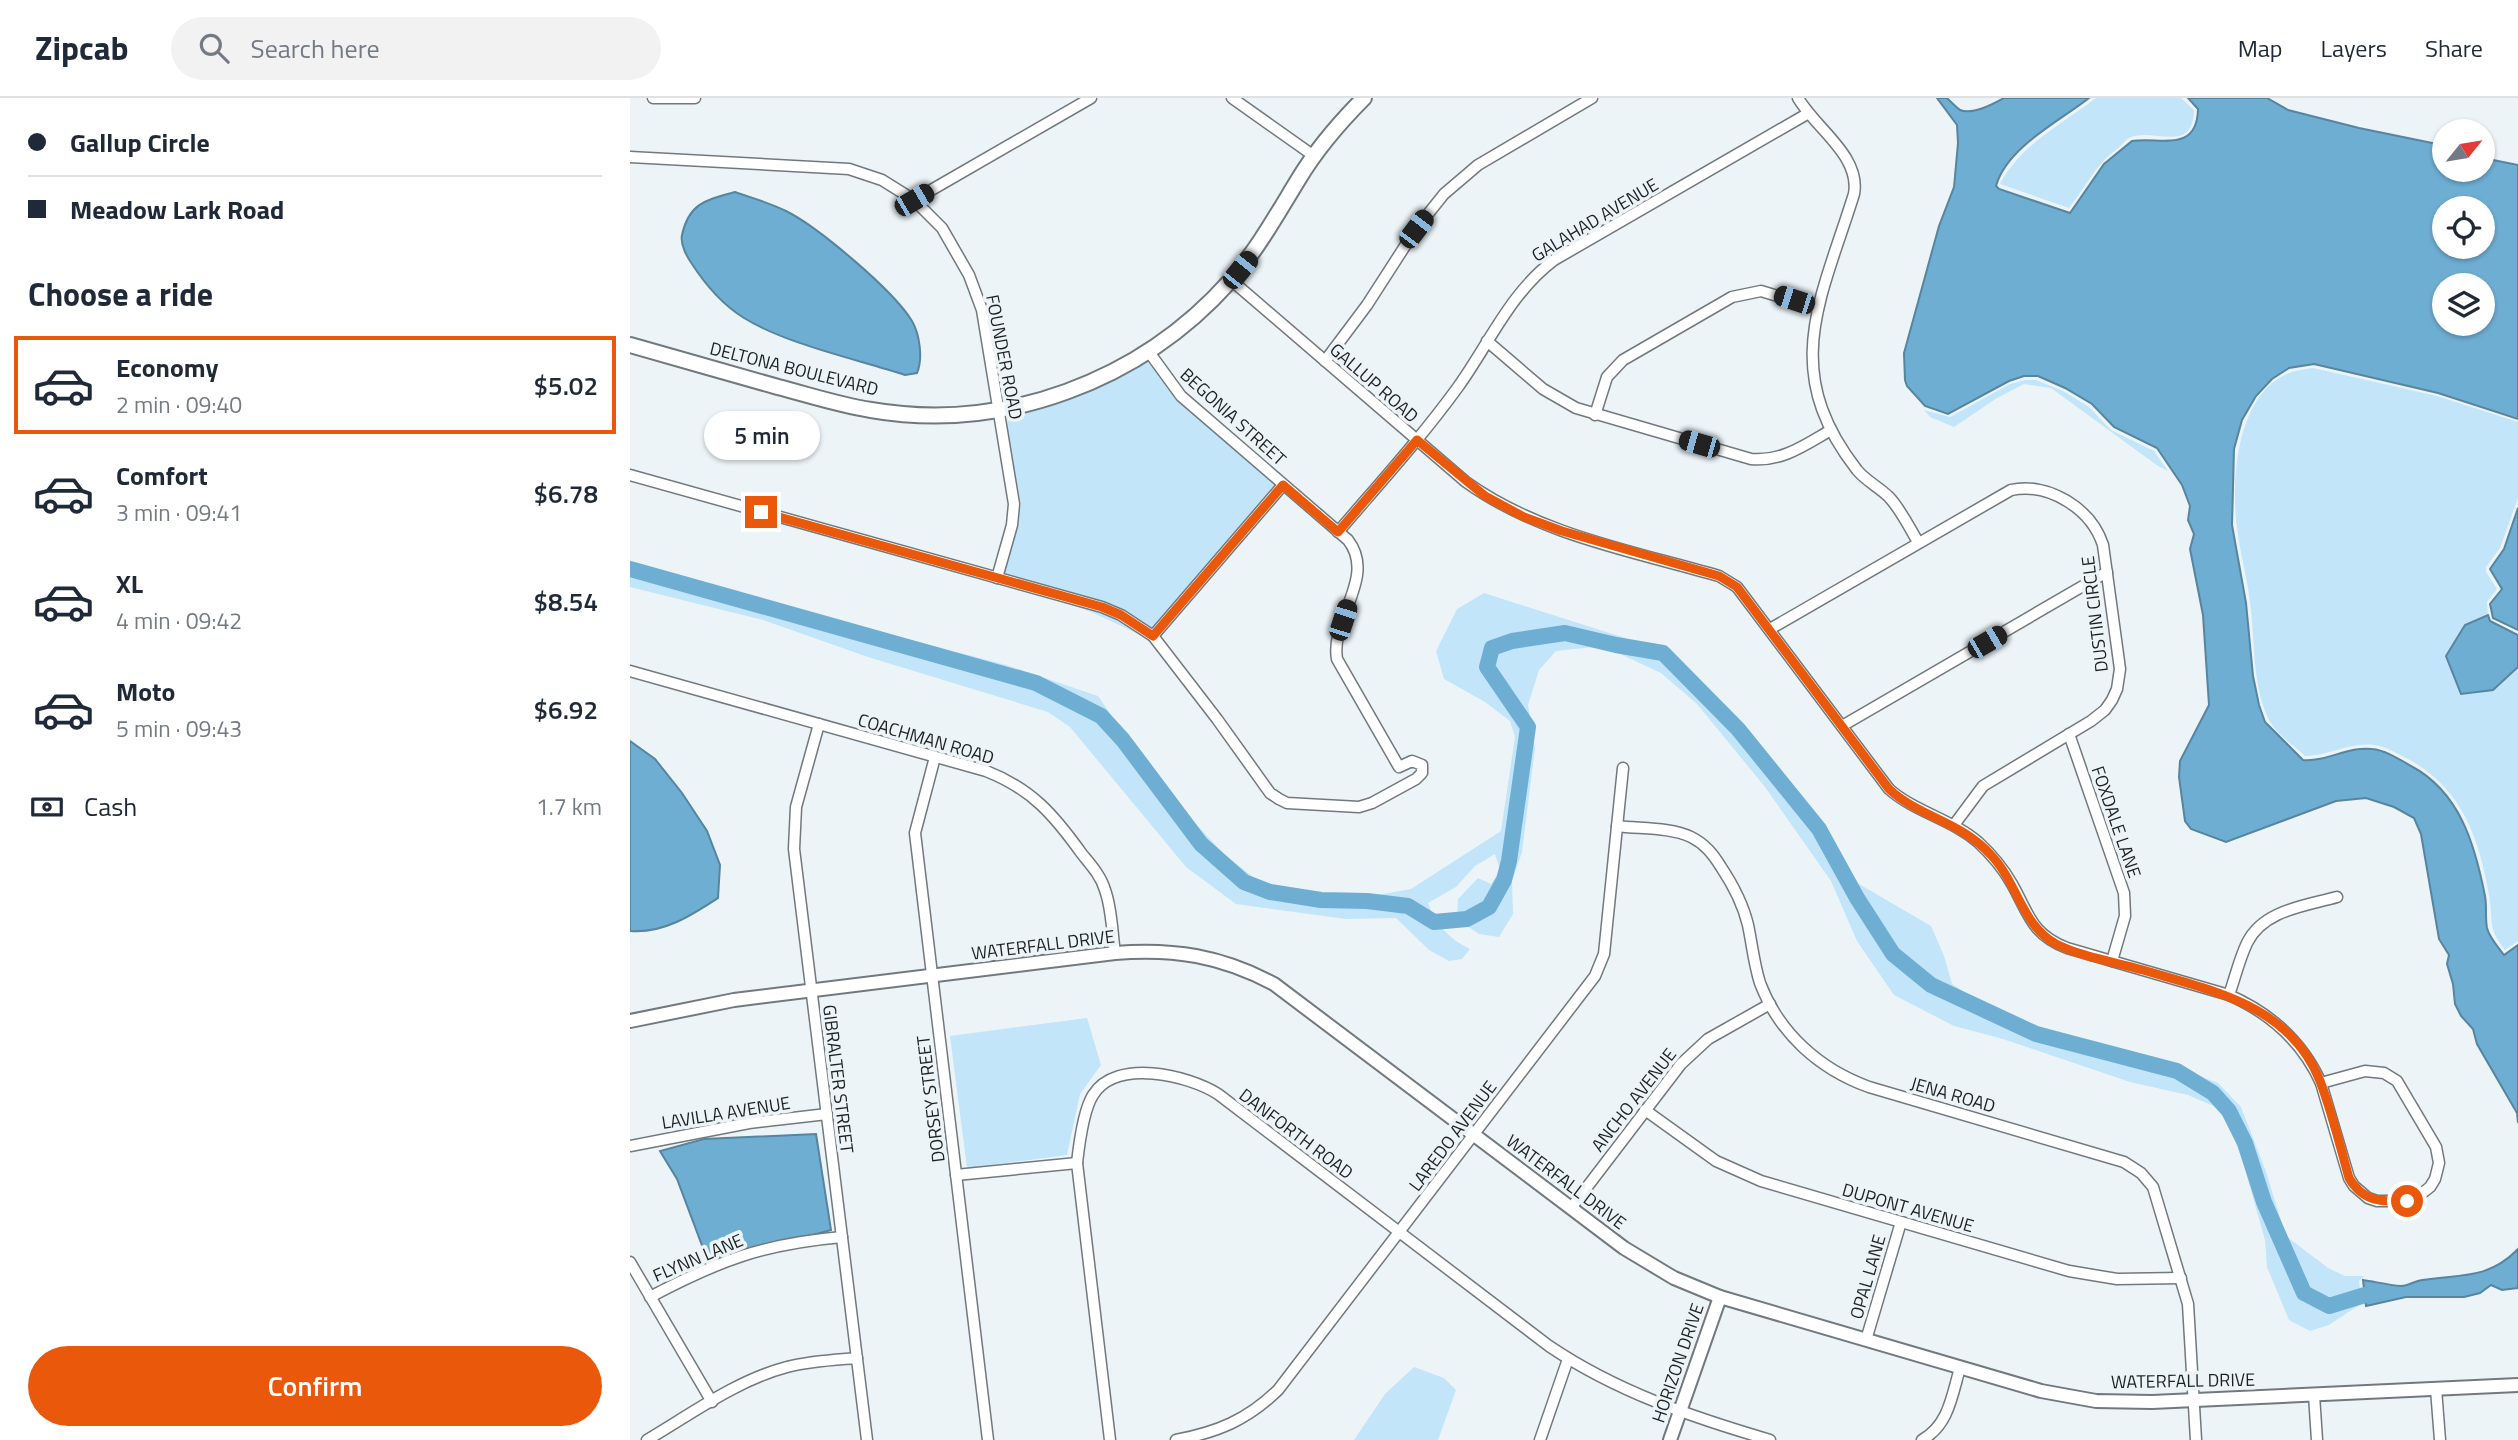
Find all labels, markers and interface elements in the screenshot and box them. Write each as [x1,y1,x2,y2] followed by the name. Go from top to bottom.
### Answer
[171,17,661,80] search box
[35,23,129,73] text: Zipcab
[195,29,233,67] icon: search
[251,29,380,68] text: Search here
[2238,30,2283,66] text: Map
[2321,30,2387,66] text: Layers
[2425,30,2483,66] text: Share
[2432,119,2496,182] north arrow
[2432,119,2495,336] map controls
[70,123,210,162] text: Gallup Circle
[1526,171,1663,268] street label: GALAHAD AVENUE
[891,180,938,220] car
[70,190,284,229] text: Meadow Lark Road
[2432,196,2495,259] button: locate
[1395,206,1438,252] car
[1219,247,1262,293] car
[28,270,213,318] text: Choose a ride
[2432,273,2495,336] button: layers
[1771,284,1818,316] car
[979,292,1030,422] street label: FOUNDER ROAD
[707,335,881,403] street label: DELTONA BOULEVARD
[1324,336,1425,429] street label: GALLUP ROAD
[116,348,218,387] text: Economy
[32,354,95,417] icon: car
[1174,361,1293,472] street label: BEGONIA STREET
[534,366,598,405] text: $5.02
[116,387,242,422] text: 2 min · 09:40
[703,410,819,460] callout: 5 min
[734,418,790,453] text: 5 min
[1676,428,1723,460] car
[116,456,208,495] text: Comfort
[32,462,95,525] icon: car
[534,474,598,513] text: $6.78
[116,495,242,530] text: 3 min · 09:41
[745,496,777,528] route end
[2074,554,2115,674] street label: DUSTIN CIRCLE
[116,564,143,603] text: XL
[32,570,95,633] icon: car
[534,582,598,621] text: $8.54
[1327,597,1360,643] car
[116,603,242,638] text: 4 min · 09:42
[1964,622,2011,662] car
[116,672,175,711] text: Moto
[32,678,95,741] icon: car
[534,690,598,729] text: $6.92
[855,706,998,771] street label: COACHMAN ROAD
[116,711,242,746] text: 5 min · 09:43
[2085,762,2148,882] street label: FOXDALE LANE
[84,787,137,826] text: Cash
[28,788,66,826] icon: cash
[536,789,602,824] text: 1.7 km
[970,922,1116,967] street label: WATERFALL DRIVE
[816,1003,861,1155] street label: GIBRALTER STREET
[909,1034,952,1164] street label: DORSEY STREET
[1584,1042,1683,1157] street label: ANCHO AVENUE
[1908,1070,1999,1120] street label: JENA ROAD
[1402,1075,1503,1197] street label: LAREDO AVENUE
[1233,1082,1359,1186] street label: DANFORTH ROAD
[660,1089,792,1136] street label: LAVILLA AVENUE
[1501,1127,1632,1236] street label: WATERFALL DRIVE
[1839,1176,1977,1239] street label: DUPONT AVENUE
[2391,1185,2423,1217] route start
[648,1226,747,1289] street label: FLYNN LANE
[1843,1231,1892,1322] street label: OPAL LANE
[1644,1299,1711,1426] street label: HORIZON DRIVE
[28,1346,602,1426] button: Confirm
[2111,1366,2255,1395] street label: WATERFALL DRIVE

